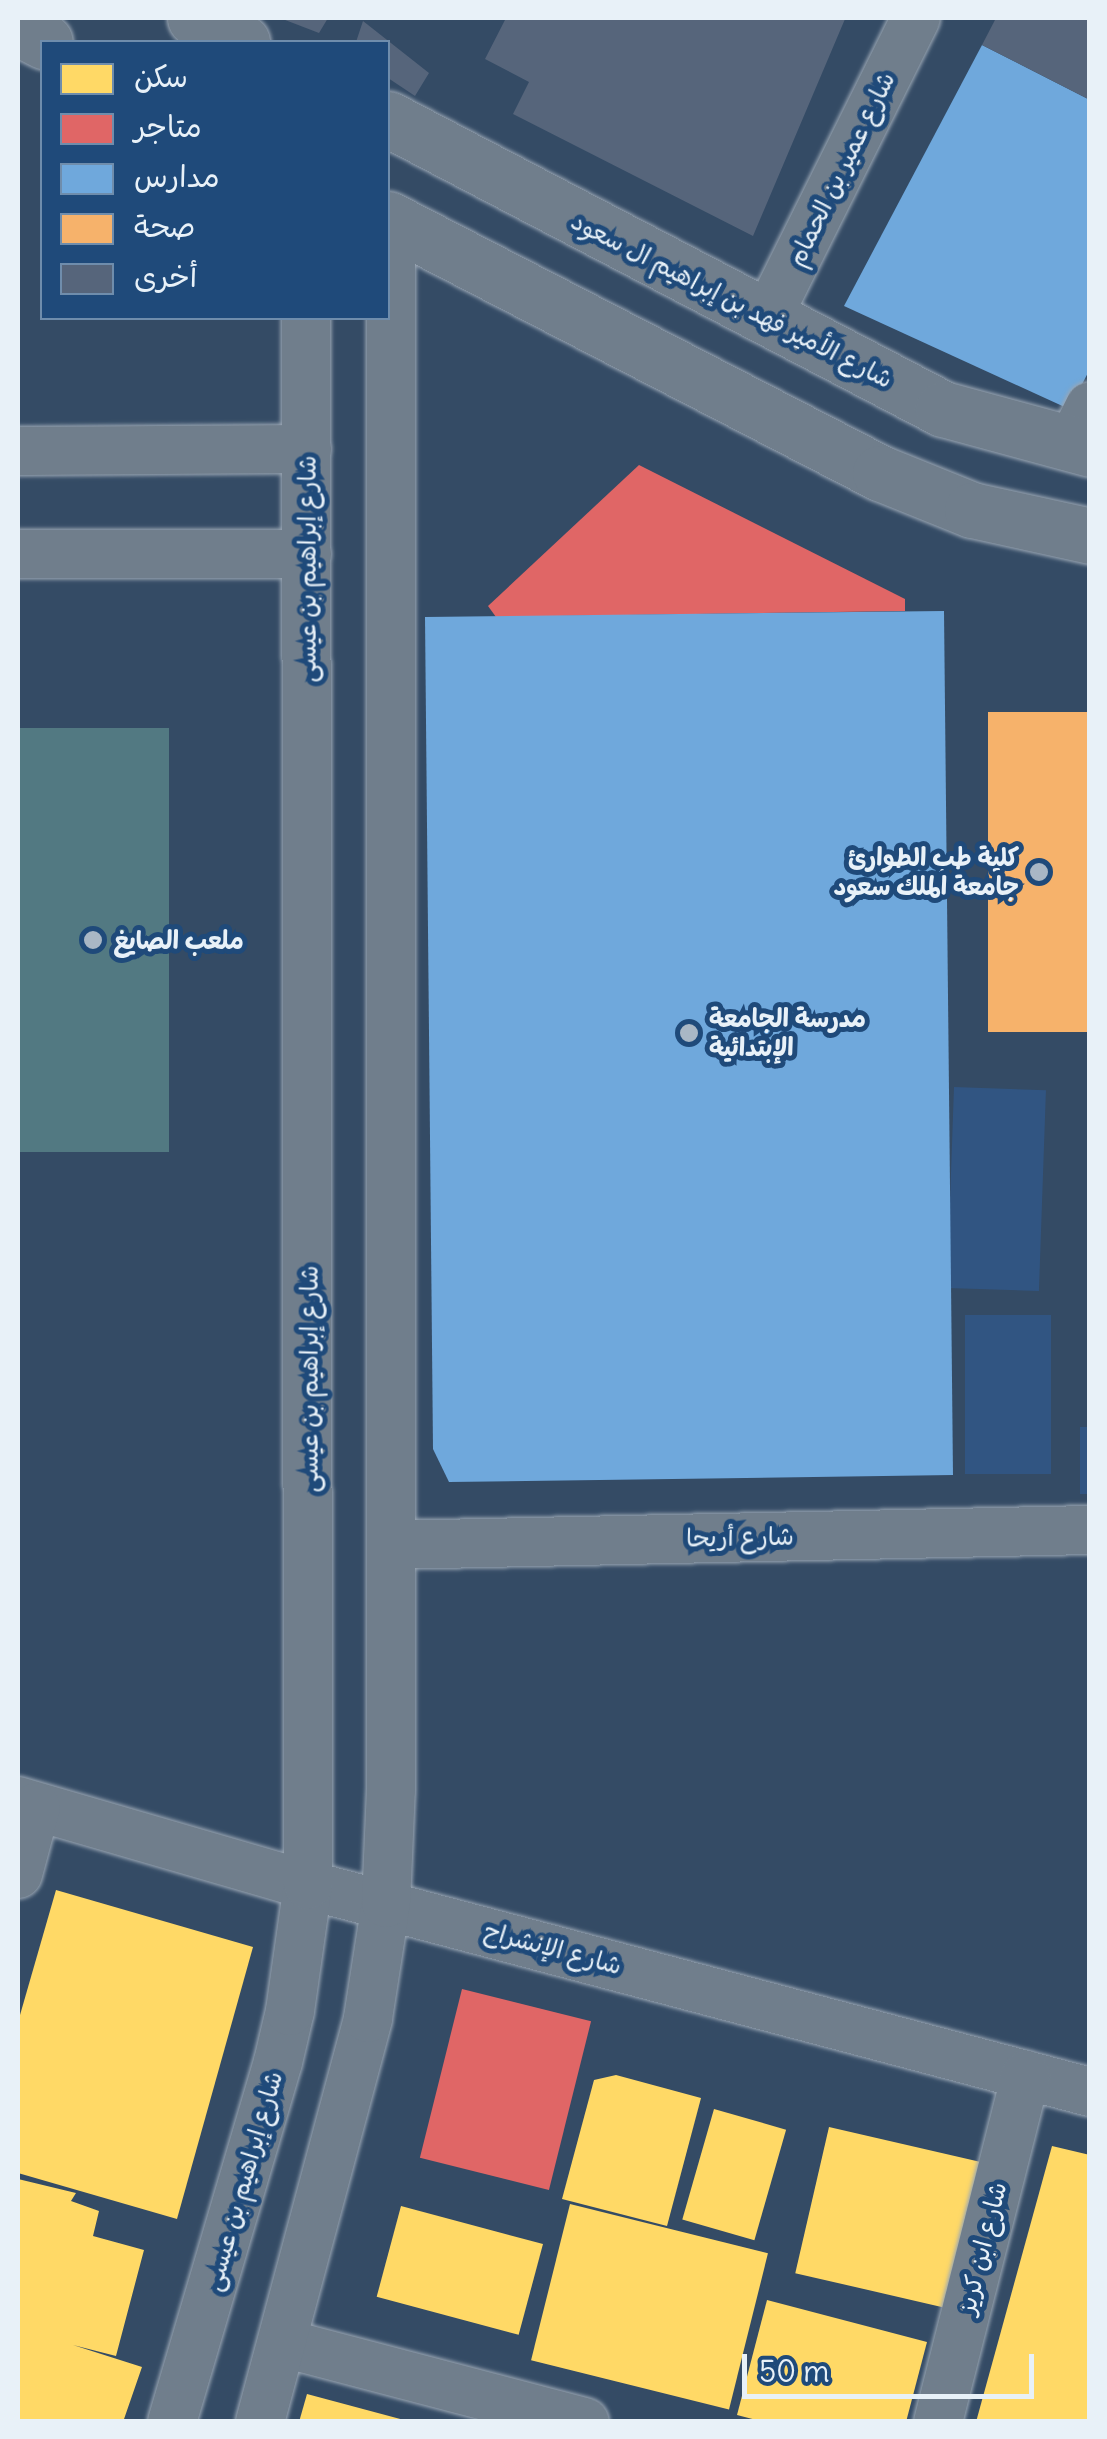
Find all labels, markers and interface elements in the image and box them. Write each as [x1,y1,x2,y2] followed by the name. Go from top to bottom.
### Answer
[40,40,390,320] legend
[134,57,188,95] text: سكن
[781,67,901,271] street label: شارع عمير بن الحمام
[134,107,202,145] text: متاجر
[134,157,220,195] text: مدارس
[566,206,898,394] street label: شارع الأمير فهد بن إبراهيم ال سعود
[134,207,195,245] text: صحة
[134,257,197,295] text: أخرى
[292,455,322,683] street label: شارع إبراهيم بن عيسى
[834,843,1019,902] place label: كلية طب الطوارئ جامعة الملك سعود
[1028,861,1050,883] marker: كلية طب الطوارئ جامعة الملك سعود
[113,925,244,955] place label: ملعب الصايغ
[82,929,104,951] marker: ملعب الصايغ
[709,1004,866,1063] place label: مدرسة الجامعة الإبتدائية
[678,1022,700,1044] marker: مدرسة الجامعة الإبتدائية
[294,1265,324,1493] street label: شارع إبراهيم بن عيسى
[686,1521,794,1553] street label: شارع أريحا
[481,1915,625,1981] street label: شارع الإنشراح
[197,2068,289,2294] street label: شارع إبراهيم بن عيسى
[951,2179,1013,2317] street label: شارع ابن كريز
[747,2334,1040,2396] scale bar
[759,2352,829,2390] text: 50 m

